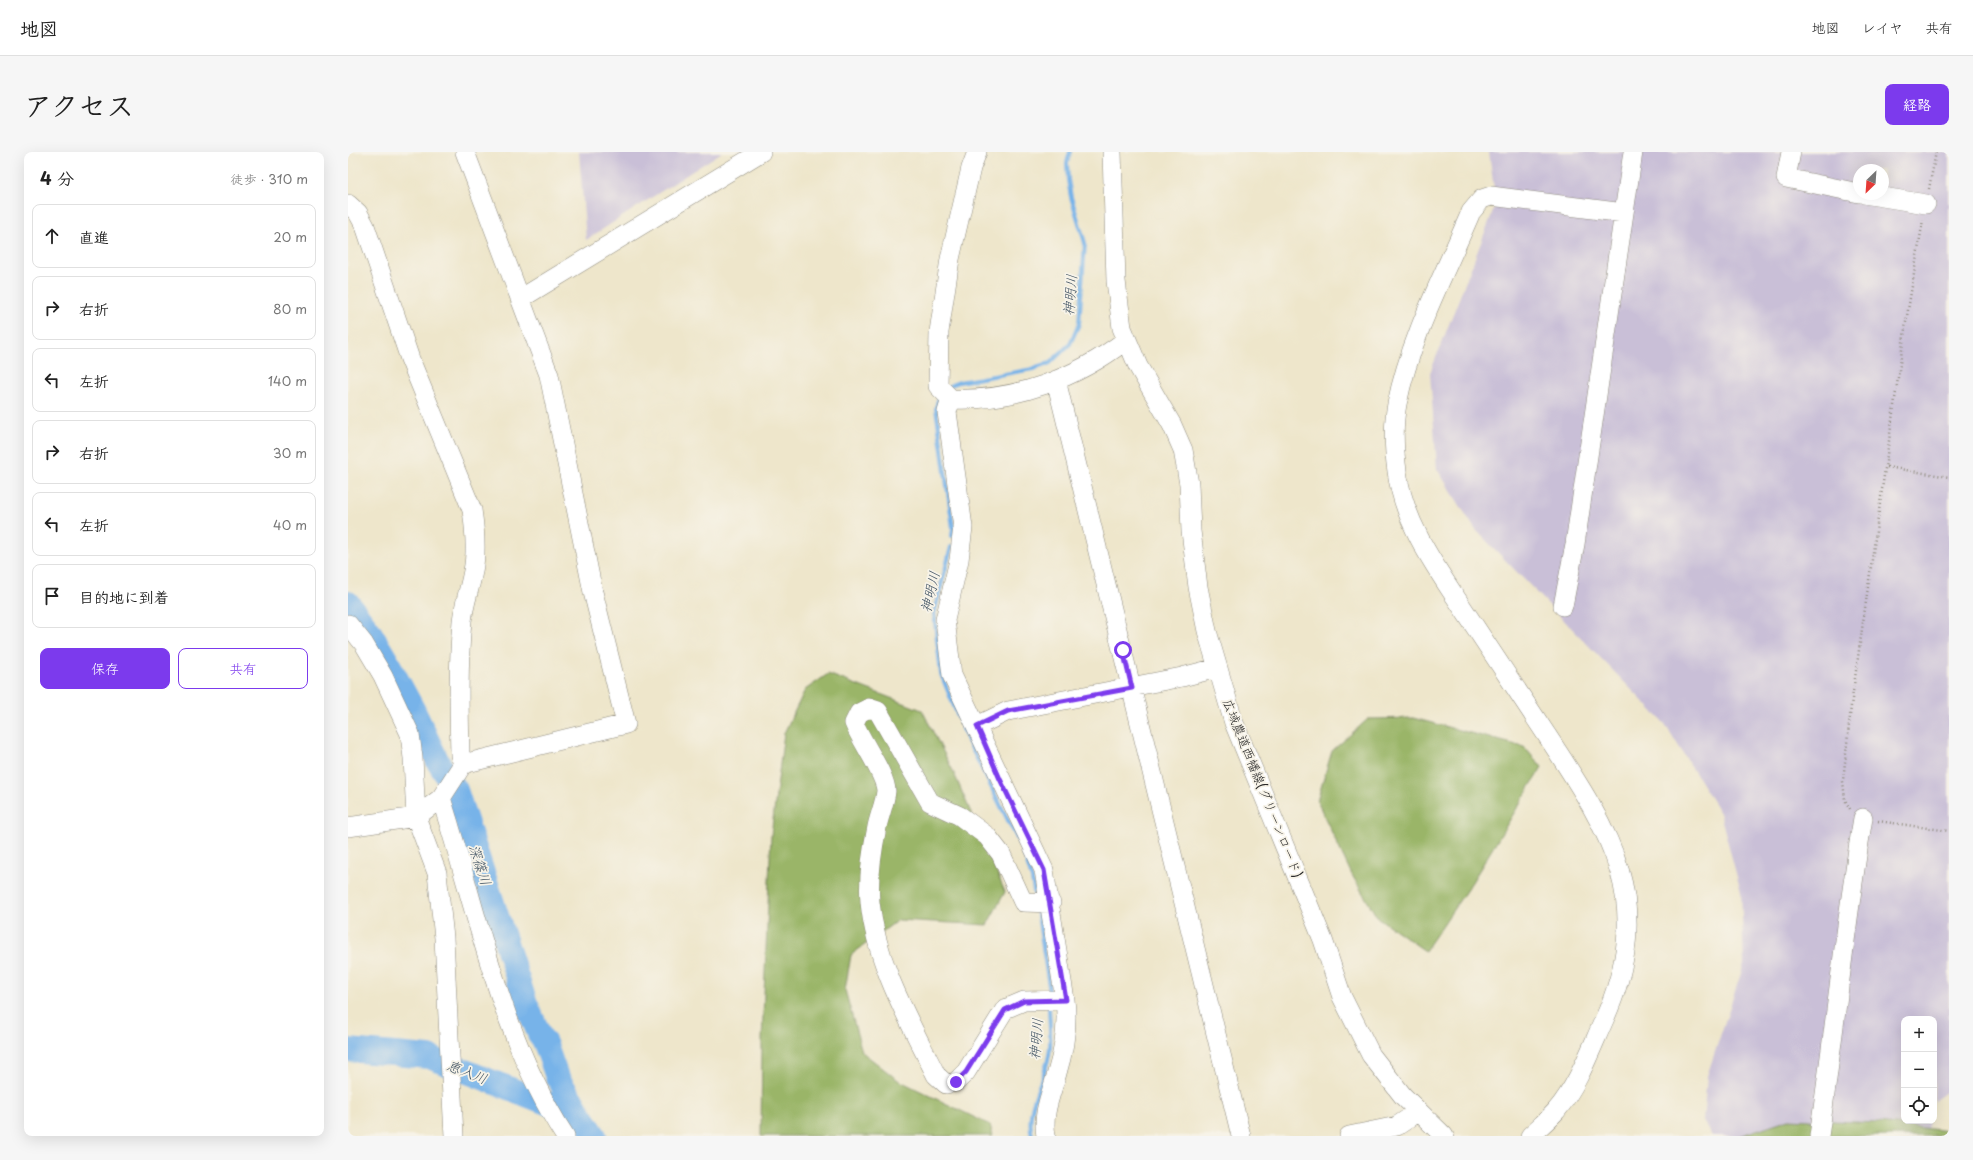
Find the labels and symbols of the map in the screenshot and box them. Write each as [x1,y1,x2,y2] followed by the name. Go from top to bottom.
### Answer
[1853,164,1889,200] north arrow
[1057,273,1082,317] water label: 神明川
[915,569,944,615] water label: 神明川
[1114,641,1132,659] route start
[1219,695,1308,880] street label: 広域農道西幡線(グリーンロード)
[464,842,497,888] water label: 深篠川
[1023,1017,1048,1061] water label: 神明川
[444,1054,491,1089] water label: 恵入川
[947,1073,965,1091] route end

